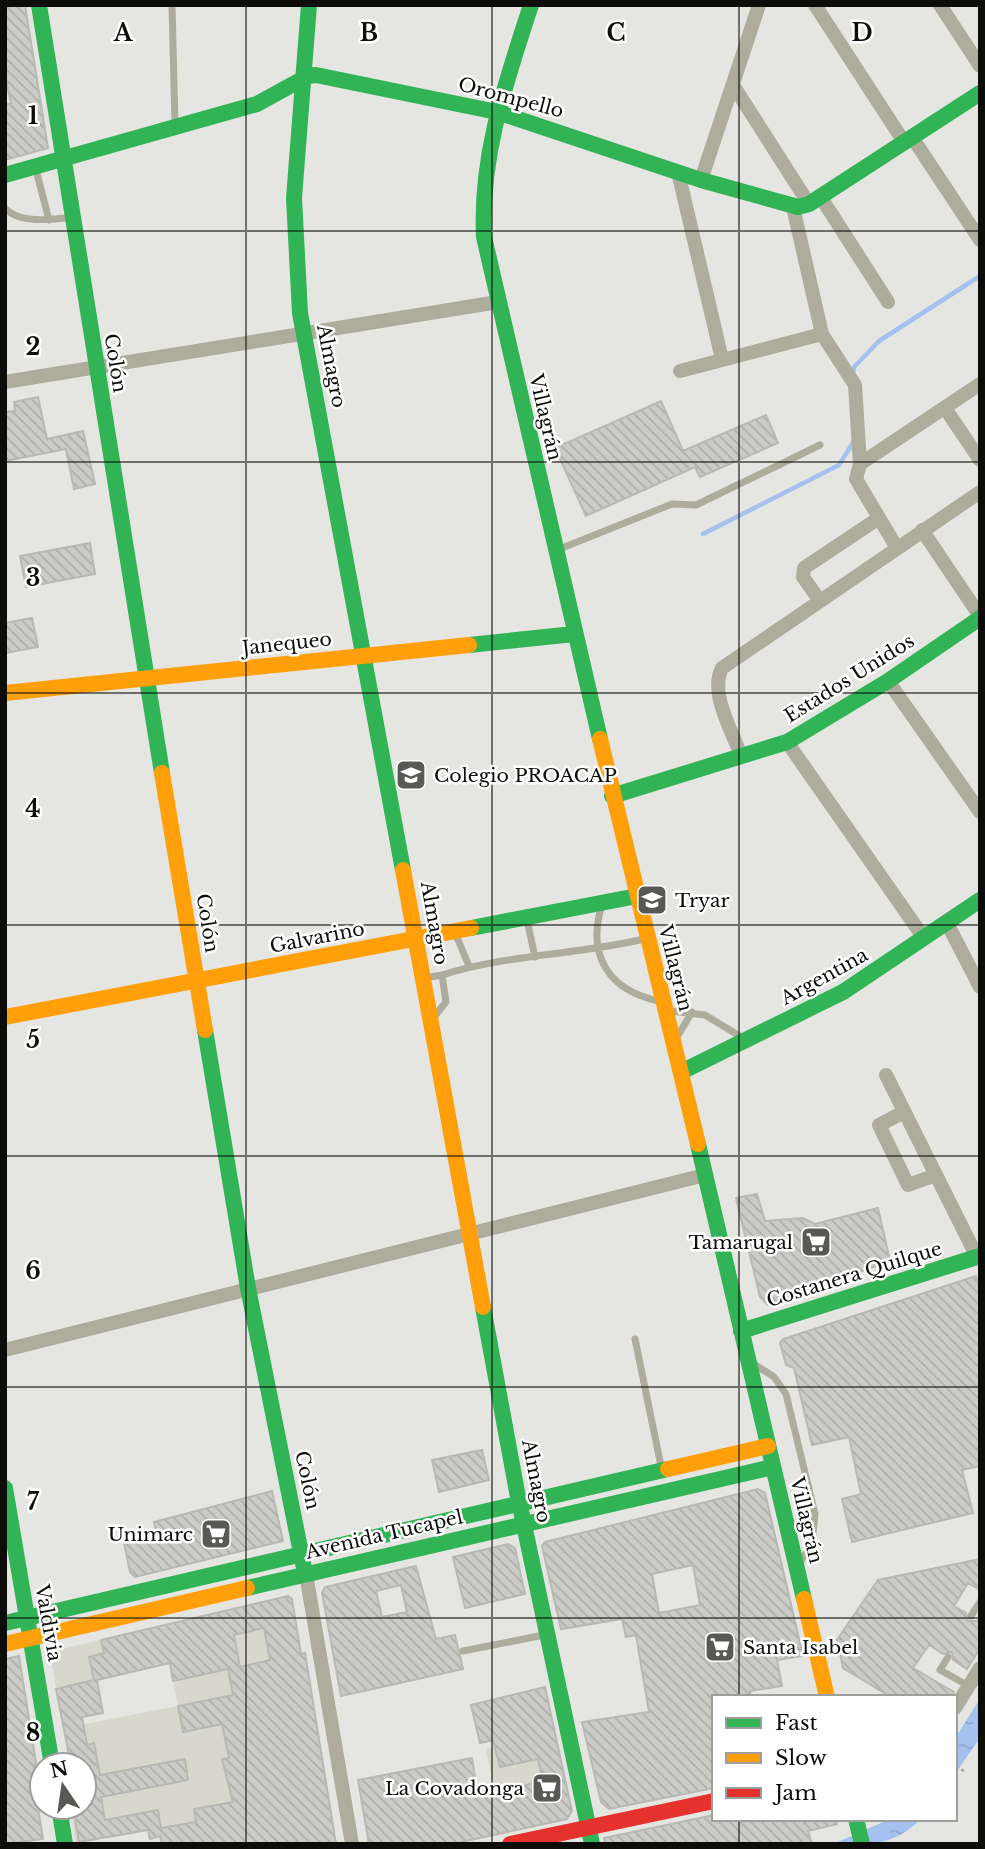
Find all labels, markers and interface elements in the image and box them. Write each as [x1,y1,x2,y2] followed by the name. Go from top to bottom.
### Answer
[113,19,134,47] text: A
[360,19,378,47] text: B
[607,19,625,47] text: C
[851,19,873,47] text: D
[456,72,566,123] street label: Orompello
[28,102,38,130] text: 1
[312,321,351,410] street label: Almagro
[100,332,132,394] street label: Colón
[26,333,40,361] text: 2
[524,371,567,463] street label: Villagrán
[26,564,40,592] text: 3
[238,627,333,660] street label: Janequeo
[780,629,918,728] street label: Estados Unidos
[394,758,428,792] school or university icon: Colegio PROACAP
[434,764,617,787] place label: Colegio PROACAP
[25,795,41,823] text: 4
[416,879,453,967] street label: Almagro
[635,883,669,917] school or university icon: Tryar
[675,889,730,912] place label: Tryar
[192,892,224,954] street label: Colón
[268,917,366,958] street label: Galvarino
[653,922,697,1014] street label: Villagrán
[776,943,872,1010] street label: Argentina
[26,1026,40,1054] text: 5
[799,1225,833,1259] supermarket icon: Tamarugal
[688,1231,793,1254] place label: Tamarugal
[764,1237,945,1312] street label: Costanera Quilque
[25,1257,41,1285] text: 6
[517,1436,556,1525] street label: Almagro
[290,1449,325,1512] street label: Colón
[785,1474,828,1566] street label: Villagrán
[27,1488,40,1516] text: 7
[302,1505,465,1564] street label: Avenida Tucapel
[199,1517,233,1551] supermarket icon: Unimarc
[108,1523,193,1546] place label: Unimarc
[30,1582,67,1664] street label: Valdivia
[703,1630,737,1664] supermarket icon: Santa Isabel
[743,1636,858,1659] place label: Santa Isabel
[712,1695,957,1821] legend
[775,1710,817,1736] text: Fast
[26,1719,40,1747] text: 8
[775,1745,827,1771] text: Slow
[28,1751,98,1821] north arrow
[48,1757,71,1783] text: N
[530,1771,564,1805] supermarket icon: La Covadonga
[385,1777,524,1800] place label: La Covadonga
[772,1780,817,1806] text: Jam

